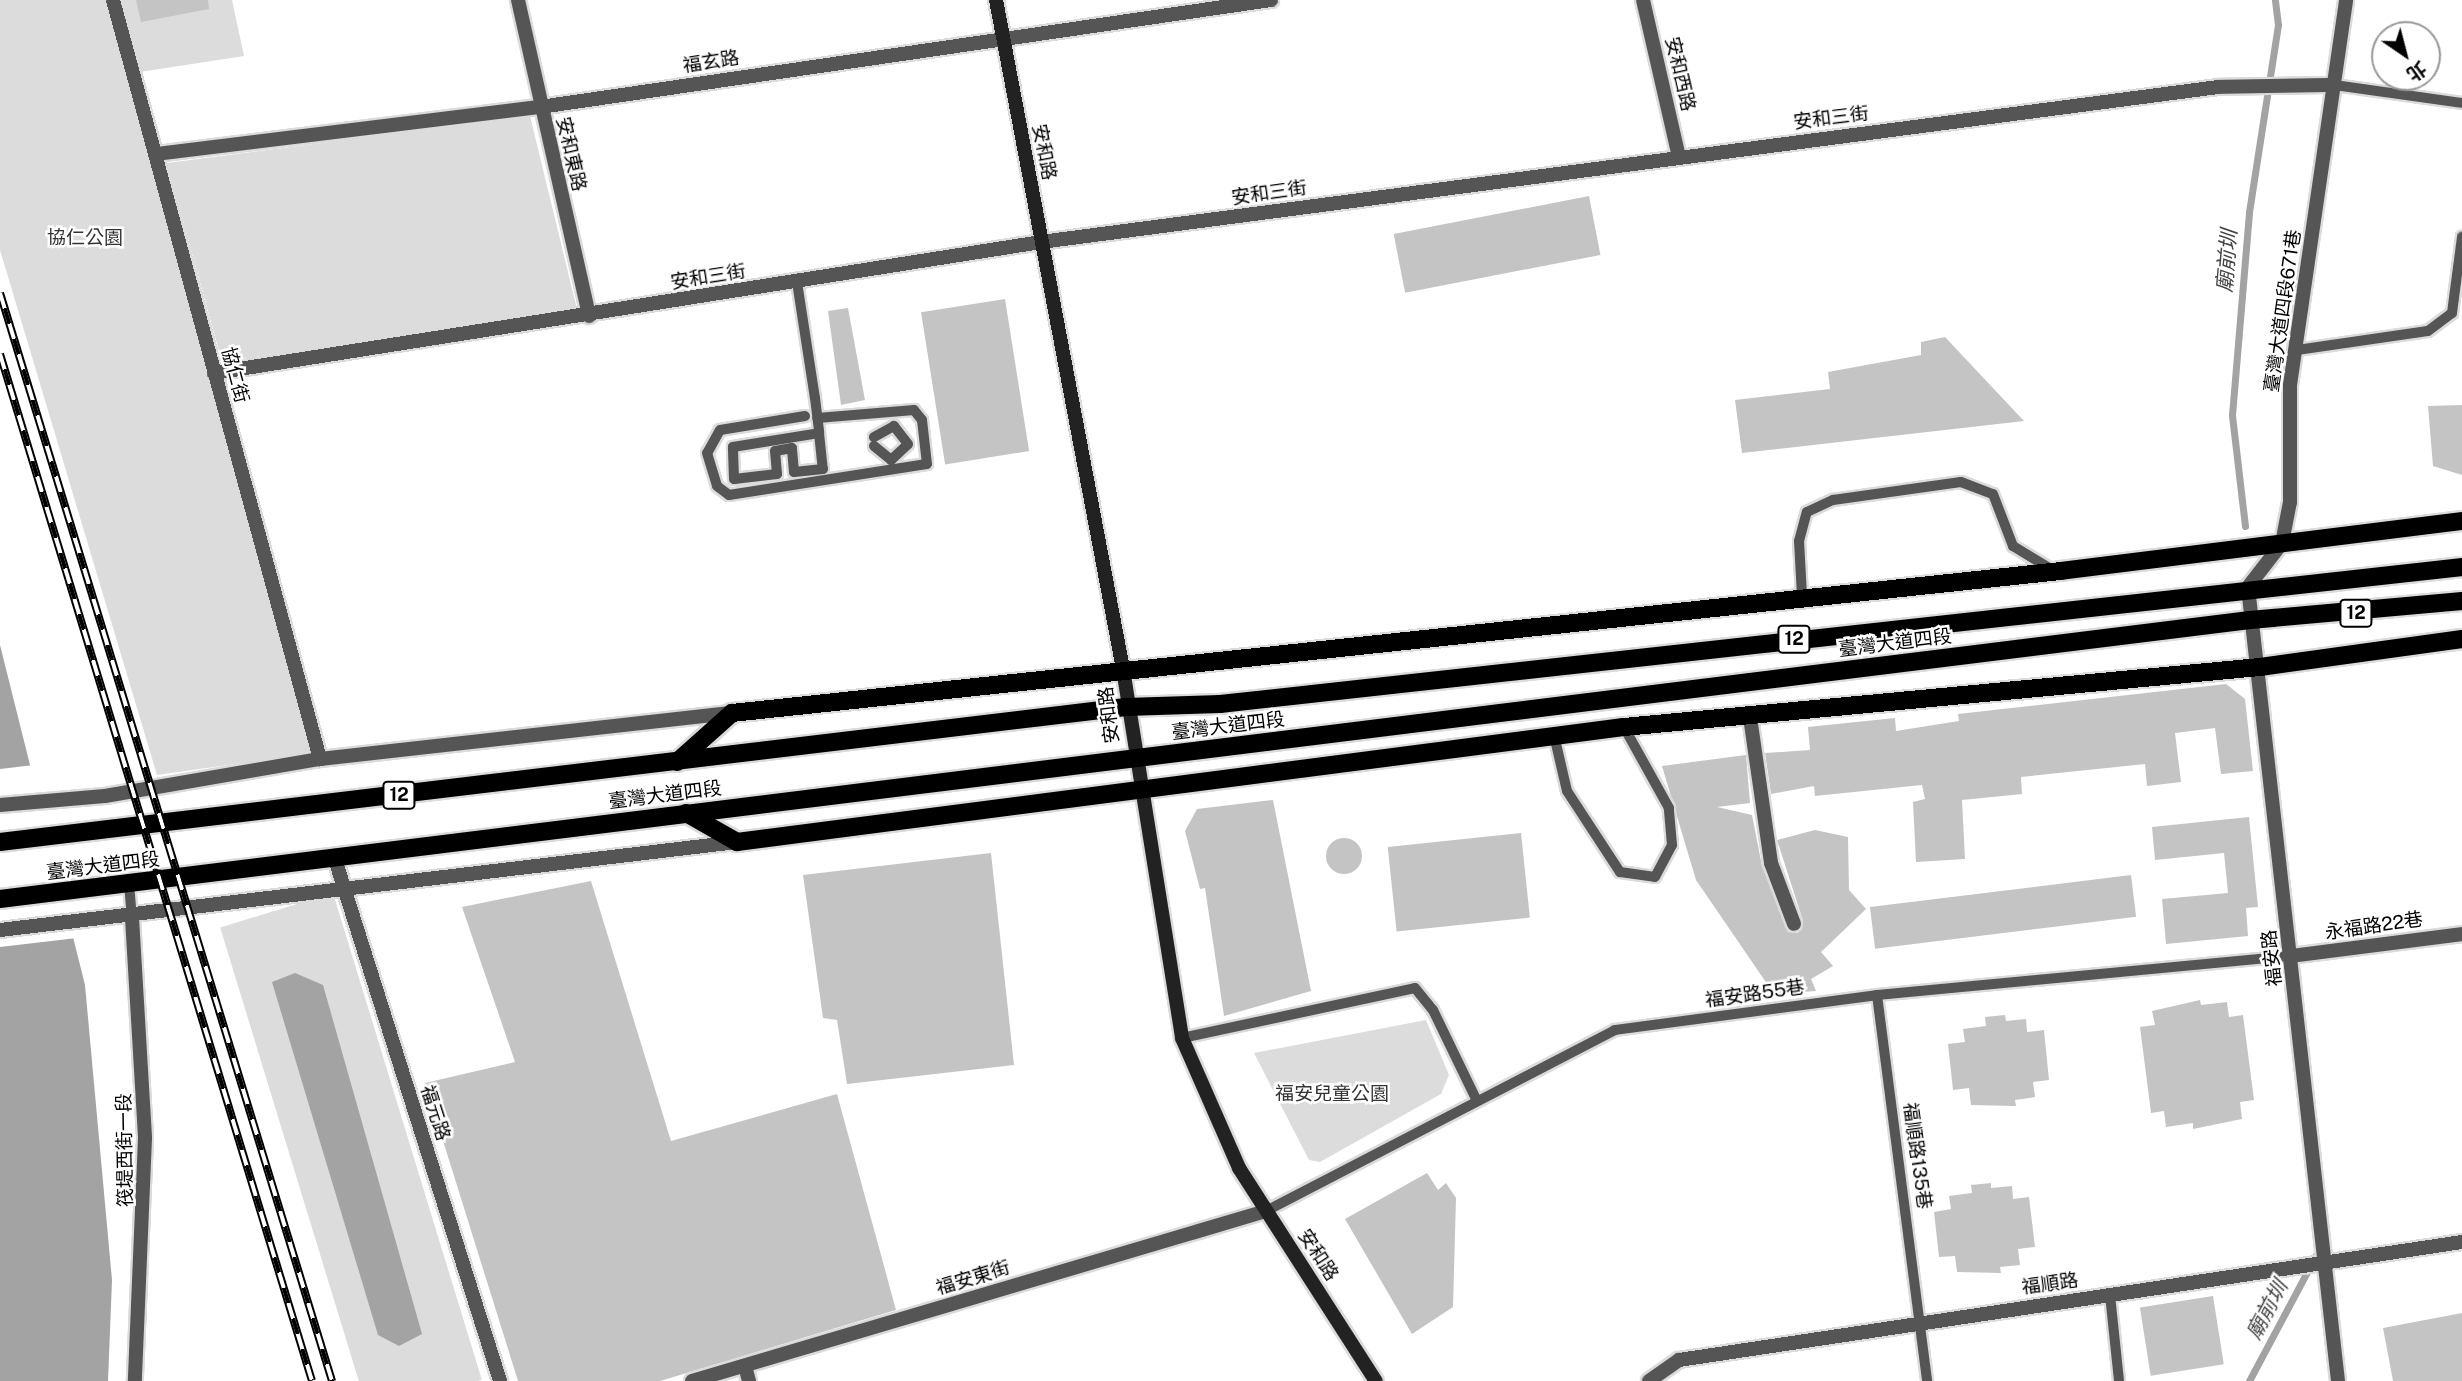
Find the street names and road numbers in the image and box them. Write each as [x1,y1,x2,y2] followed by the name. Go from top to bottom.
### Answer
[1660,34,1700,114] street label: 安和西路
[681,46,741,78] street label: 福玄路
[1792,102,1870,134] street label: 安和三街
[551,114,591,194] street label: 安和東路
[1027,122,1061,182] street label: 安和路
[1230,176,1308,210] street label: 安和三街
[2260,228,2306,394] street label: 臺灣大道四段671巷
[669,260,747,294] street label: 安和三街
[217,345,253,405] street label: 協仁街
[2338,598,2374,628] road number: 12
[1776,624,1812,654] road number: 12
[1837,625,1953,661] street label: 臺灣大道四段
[1094,685,1124,745] street label: 安和路
[1170,708,1286,744] street label: 臺灣大道四段
[607,777,723,813] street label: 臺灣大道四段
[382,780,416,810] road number: 12
[45,848,161,884] street label: 臺灣大道四段
[2324,908,2424,944] street label: 永福路22巷
[2258,928,2286,988] street label: 福安路
[1704,976,1806,1012] street label: 福安路55巷
[415,1082,455,1144] street label: 福元路
[113,1093,137,1207] street label: 筏堤西街一段
[1898,1101,1936,1211] street label: 福順路135巷
[1293,1225,1343,1285] street label: 安和路
[933,1256,1013,1300] street label: 福安東街
[2020,1269,2080,1299] street label: 福順路

